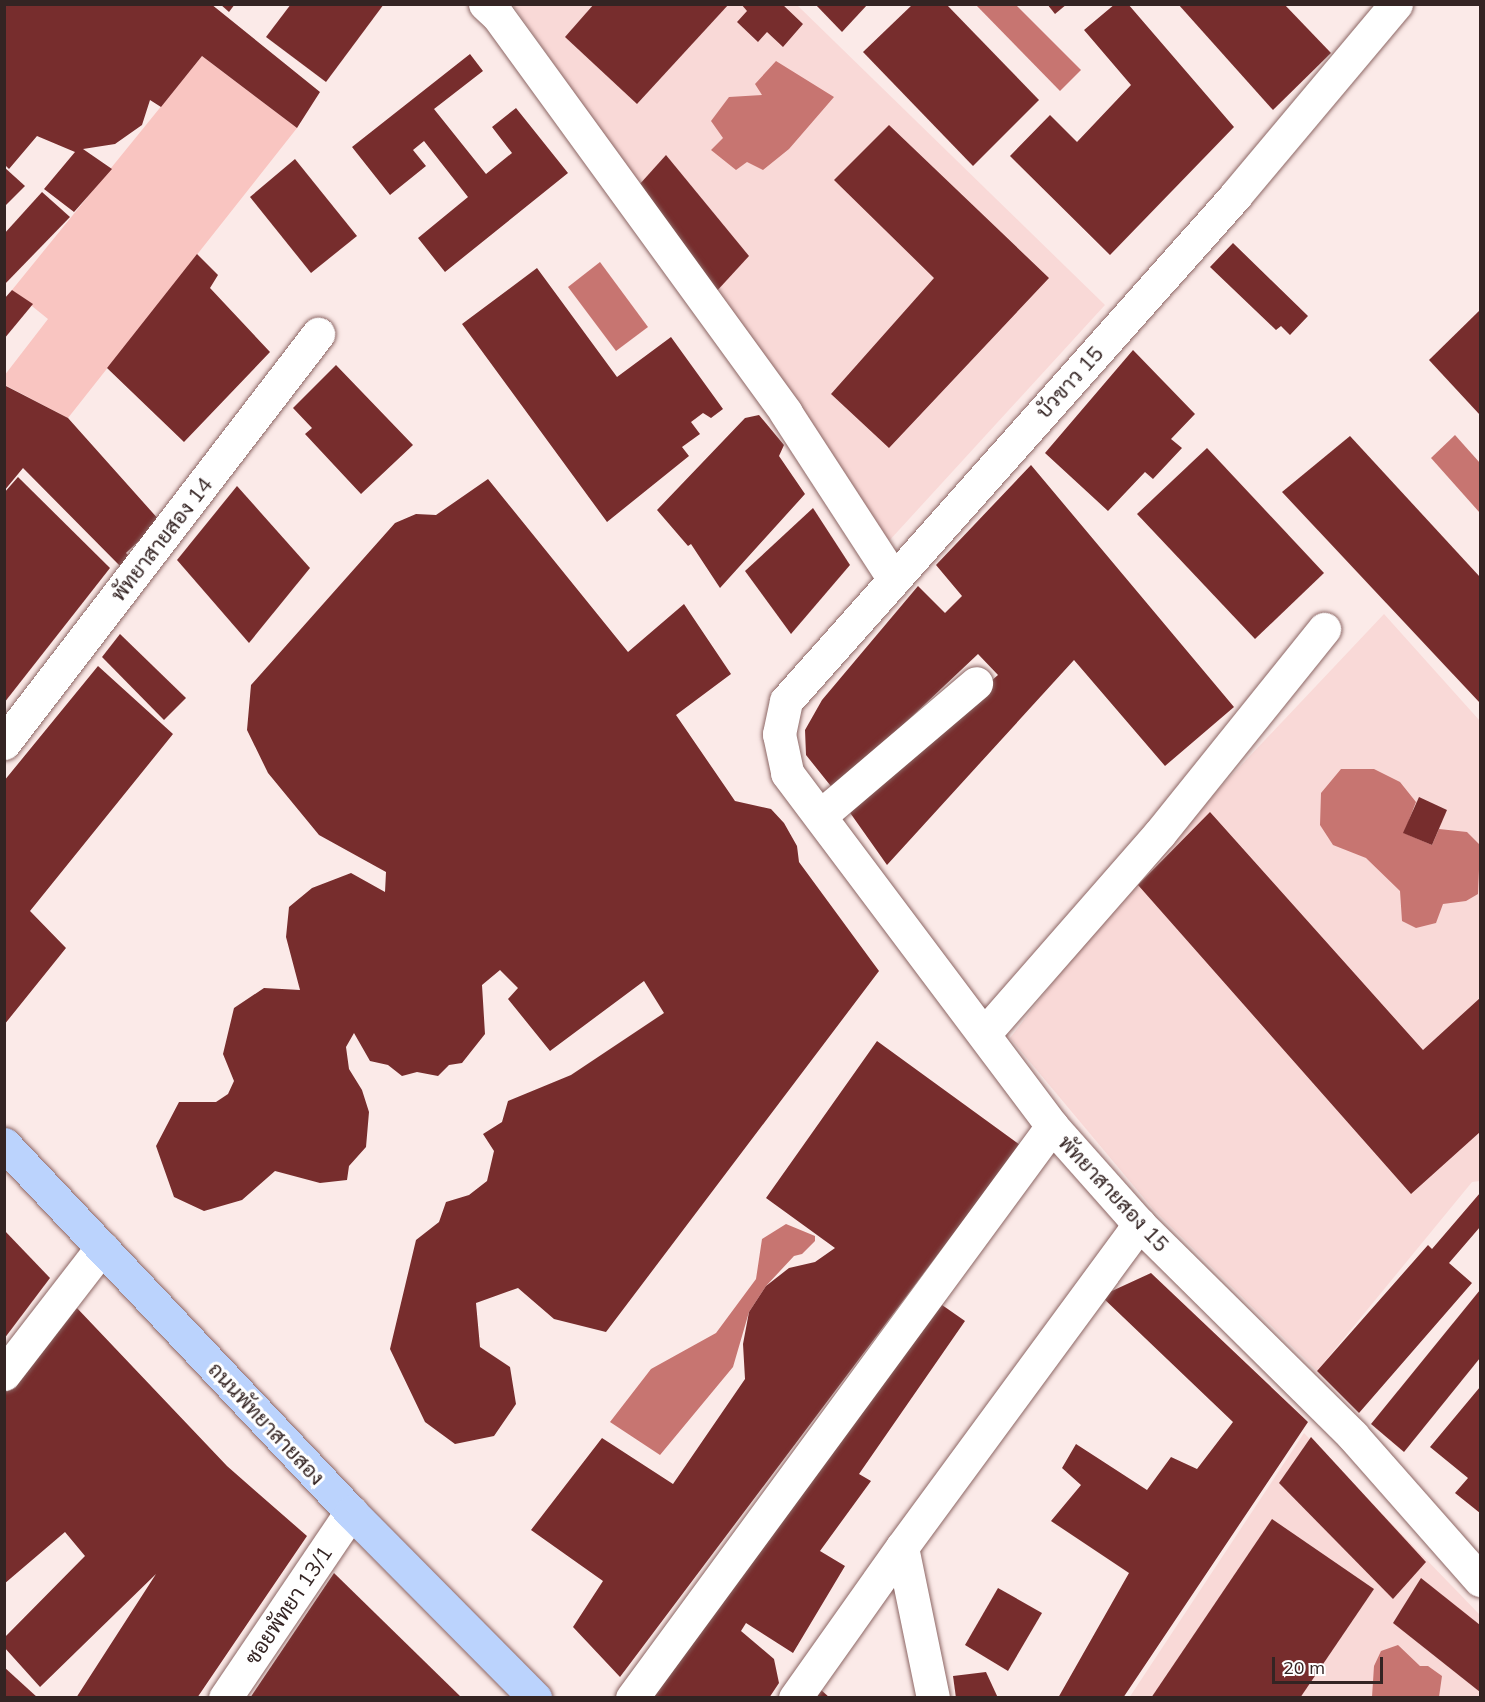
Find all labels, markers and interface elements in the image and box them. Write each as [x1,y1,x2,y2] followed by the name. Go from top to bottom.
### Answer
[1030,341,1108,423] street label: บัวขาว 15
[105,472,217,606] street label: พัทยาสายสอง 14
[1054,1129,1174,1257] street label: พัทยาสายสอง 15
[204,1356,330,1490] street label: ถนนพัทยาสายสอง
[239,1541,337,1669] street label: ซอยพัทยา 13/1
[1275,1645,1386,1683] scale bar
[1283,1656,1325,1679] text: 20 m

